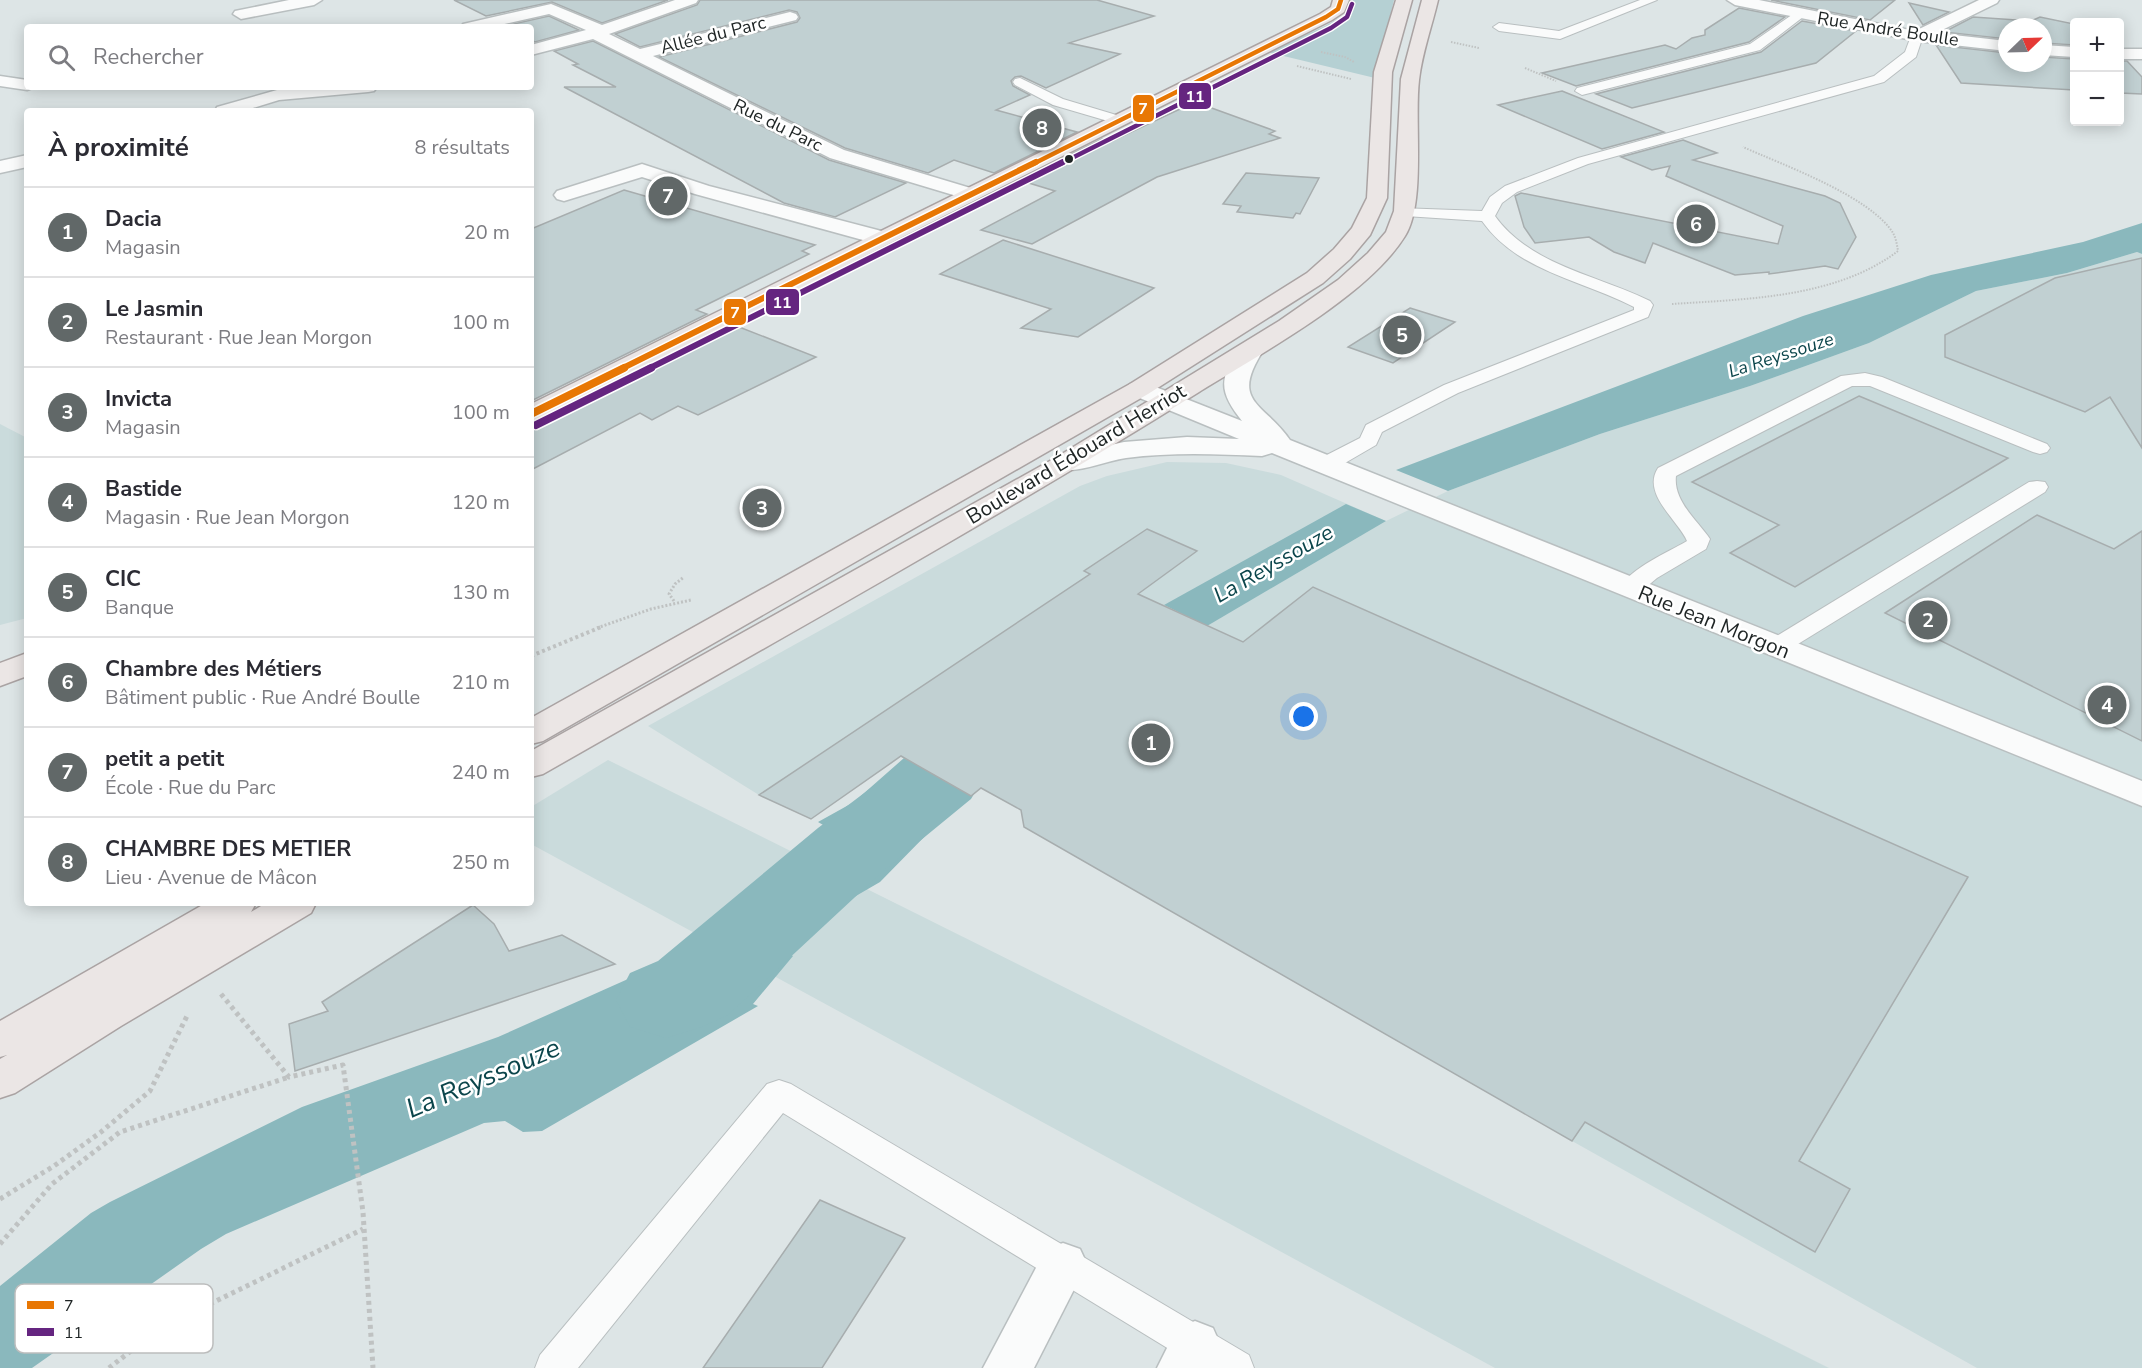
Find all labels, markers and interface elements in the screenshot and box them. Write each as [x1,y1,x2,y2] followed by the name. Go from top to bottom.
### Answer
[1815,6,1961,52] street label: Rue André Boulle
[658,10,768,60] street label: Allée du Parc
[1998,18,2052,72] north arrow
[2070,18,2124,126] map controls
[2070,18,2124,72] button: +
[24,24,534,90] search box
[45,41,78,74] icon: search
[93,42,204,72] text: Rechercher
[2070,72,2124,126] button: −
[1178,82,1212,110] line badge: 11
[1185,86,1205,108] text: 11
[729,93,827,157] street label: Rue du Parc
[1132,94,1155,123] line badge: 7
[1138,98,1148,120] text: 7
[1022,106,1062,150] pin: 8
[48,130,189,165] text: À proximité
[414,134,510,161] text: 8 résultats
[1063,153,1075,165] unlabelled marker
[648,174,688,218] pin: 7
[1676,202,1716,246] pin: 6
[105,204,162,234] text: Dacia
[62,219,74,246] text: 1
[464,219,510,246] text: 20 m
[105,234,181,261] text: Magasin
[765,288,800,316] line badge: 11
[772,292,792,314] text: 11
[105,294,203,324] text: Le Jasmin
[723,298,747,326] line badge: 7
[730,302,740,324] text: 7
[62,309,74,336] text: 2
[452,309,510,336] text: 100 m
[1382,312,1422,358] pin: 5
[105,324,372,351] text: Restaurant · Rue Jean Morgon
[1725,327,1837,383] water label: La Reyssouze
[961,377,1192,531] street label: Boulevard Édouard Herriot
[105,384,172,414] text: Invicta
[62,399,74,426] text: 3
[452,399,510,426] text: 100 m
[105,414,181,441] text: Magasin
[105,474,182,504] text: Bastide
[742,486,782,530] pin: 3
[62,489,74,516] text: 4
[452,489,510,516] text: 120 m
[105,504,350,531] text: Magasin · Rue Jean Morgon
[1208,517,1339,610] water label: La Reyssouze
[105,564,141,594] text: CIC
[62,579,74,606] text: 5
[452,579,510,606] text: 130 m
[1634,579,1794,665] street label: Rue Jean Morgon
[105,594,174,621] text: Banque
[1908,598,1948,642] pin: 2
[105,654,322,684] text: Chambre des Métiers
[62,669,74,696] text: 6
[452,669,510,696] text: 210 m
[2088,682,2126,728] pin: 4
[105,684,420,711] text: Bâtiment public · Rue André Boulle
[1289,702,1318,731] your location
[1132,720,1170,766] pin: 1
[105,744,224,774] text: petit a petit
[62,759,74,786] text: 7
[452,759,510,786] text: 240 m
[105,774,276,801] text: École · Rue du Parc
[105,834,351,864] text: CHAMBRE DES METIER
[62,849,74,876] text: 8
[452,849,510,876] text: 250 m
[105,864,317,891] text: Lieu · Avenue de Mâcon
[400,1029,566,1128] water label: La Reyssouze
[15,1284,213,1353] legend
[64,1295,74,1317] text: 7
[64,1322,83,1344] text: 11

